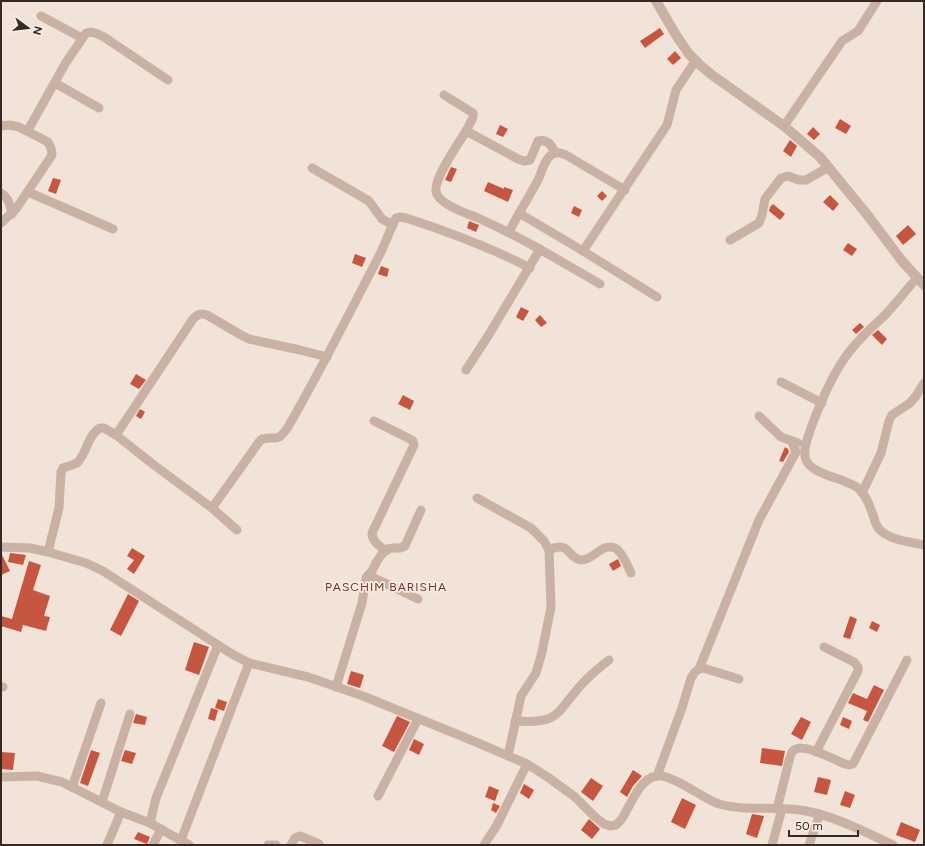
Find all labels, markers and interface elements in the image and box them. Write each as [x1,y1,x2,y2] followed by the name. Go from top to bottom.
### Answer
[8,8,48,48] north arrow
[30,25,45,36] text: N
[325,580,447,594] district label: PASCHIM BARISHA
[789,812,858,838] scale bar
[795,819,823,833] text: 50 m

